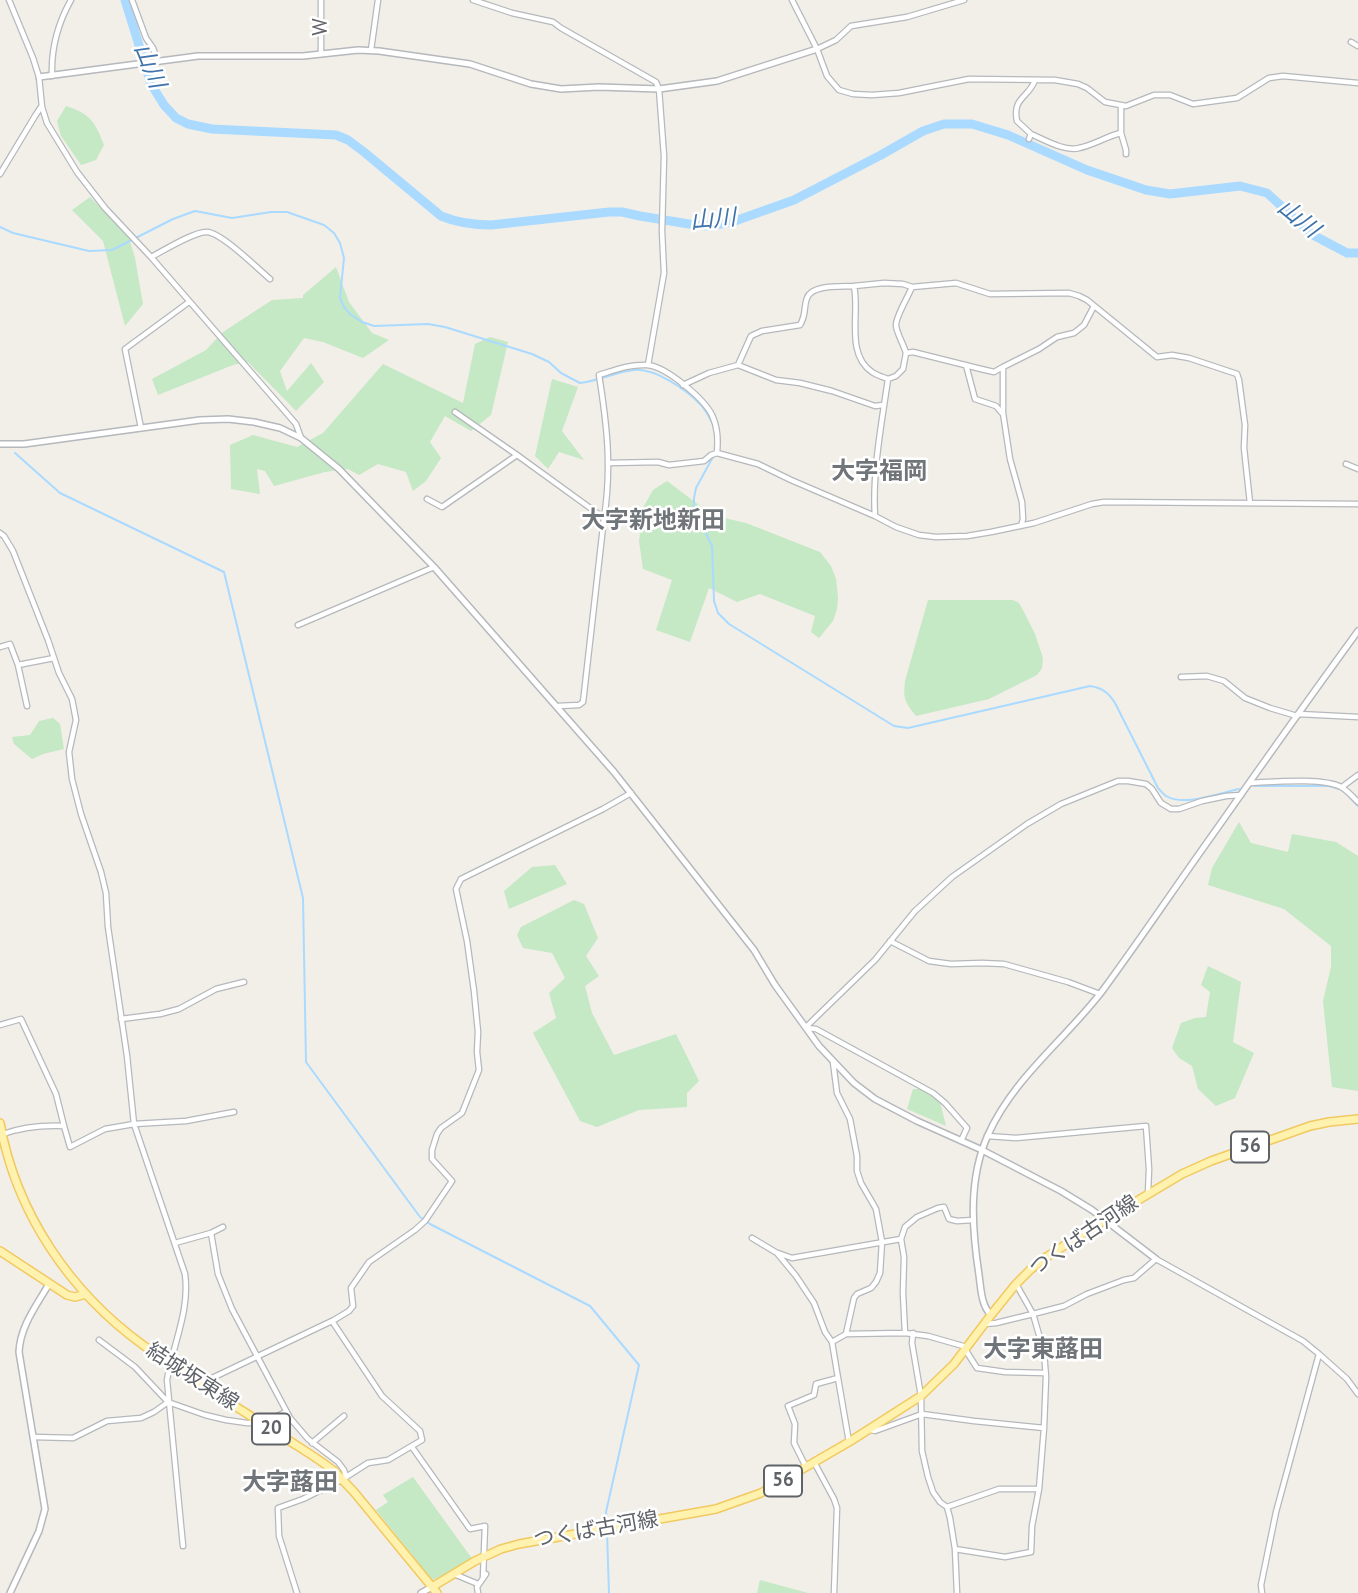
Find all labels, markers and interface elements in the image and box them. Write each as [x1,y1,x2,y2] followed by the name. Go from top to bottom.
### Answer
[308,18,334,36] street label: W
[128,40,170,92] water label: 山川
[1271,194,1325,244] water label: 山川
[689,204,737,236] water label: 山川
[831,458,927,486] district label: 大字福岡
[581,507,725,535] district label: 大字新地新田
[1231,1132,1269,1162] road number: 56
[1025,1190,1143,1282] street label: つくば古河線
[983,1336,1103,1364] district label: 大字東蕗田
[141,1338,243,1416] street label: 結城坂東線
[252,1414,290,1444] road number: 20
[764,1466,802,1497] road number: 56
[242,1469,338,1497] district label: 大字蕗田
[532,1507,660,1553] street label: つくば古河線

